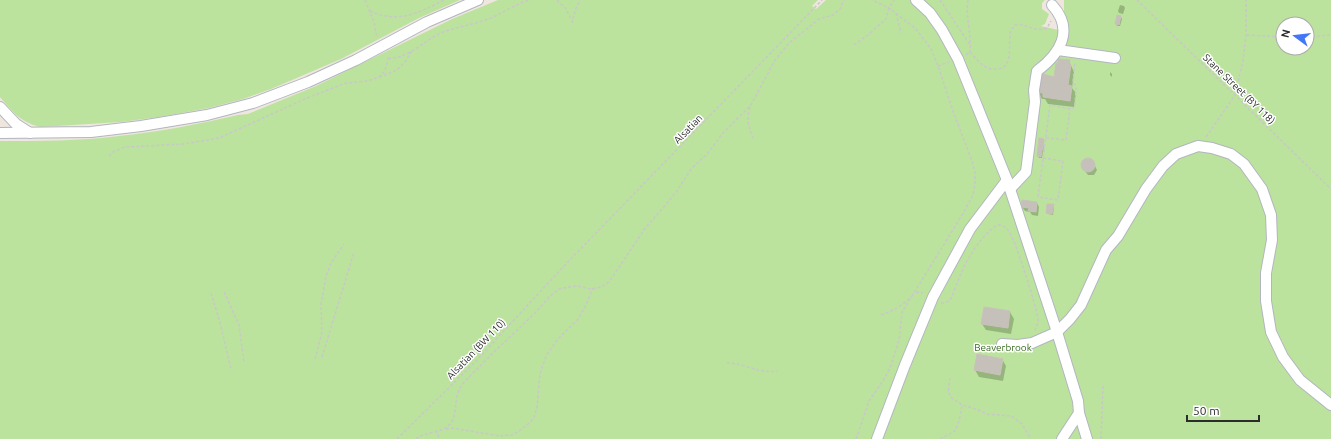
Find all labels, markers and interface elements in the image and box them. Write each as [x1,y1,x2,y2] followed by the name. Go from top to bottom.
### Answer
[1275,16,1315,56] north arrow
[1278,28,1292,39] text: N
[1201,52,1277,126] street label: Stane Street (BY 118)
[672,112,704,146] street label: Alsatian
[445,317,507,381] street label: Alsatian (BW 110)
[974,342,1032,353] park label: Beaverbrook
[1187,397,1259,423] scale bar
[1193,404,1220,417] text: 50 m

